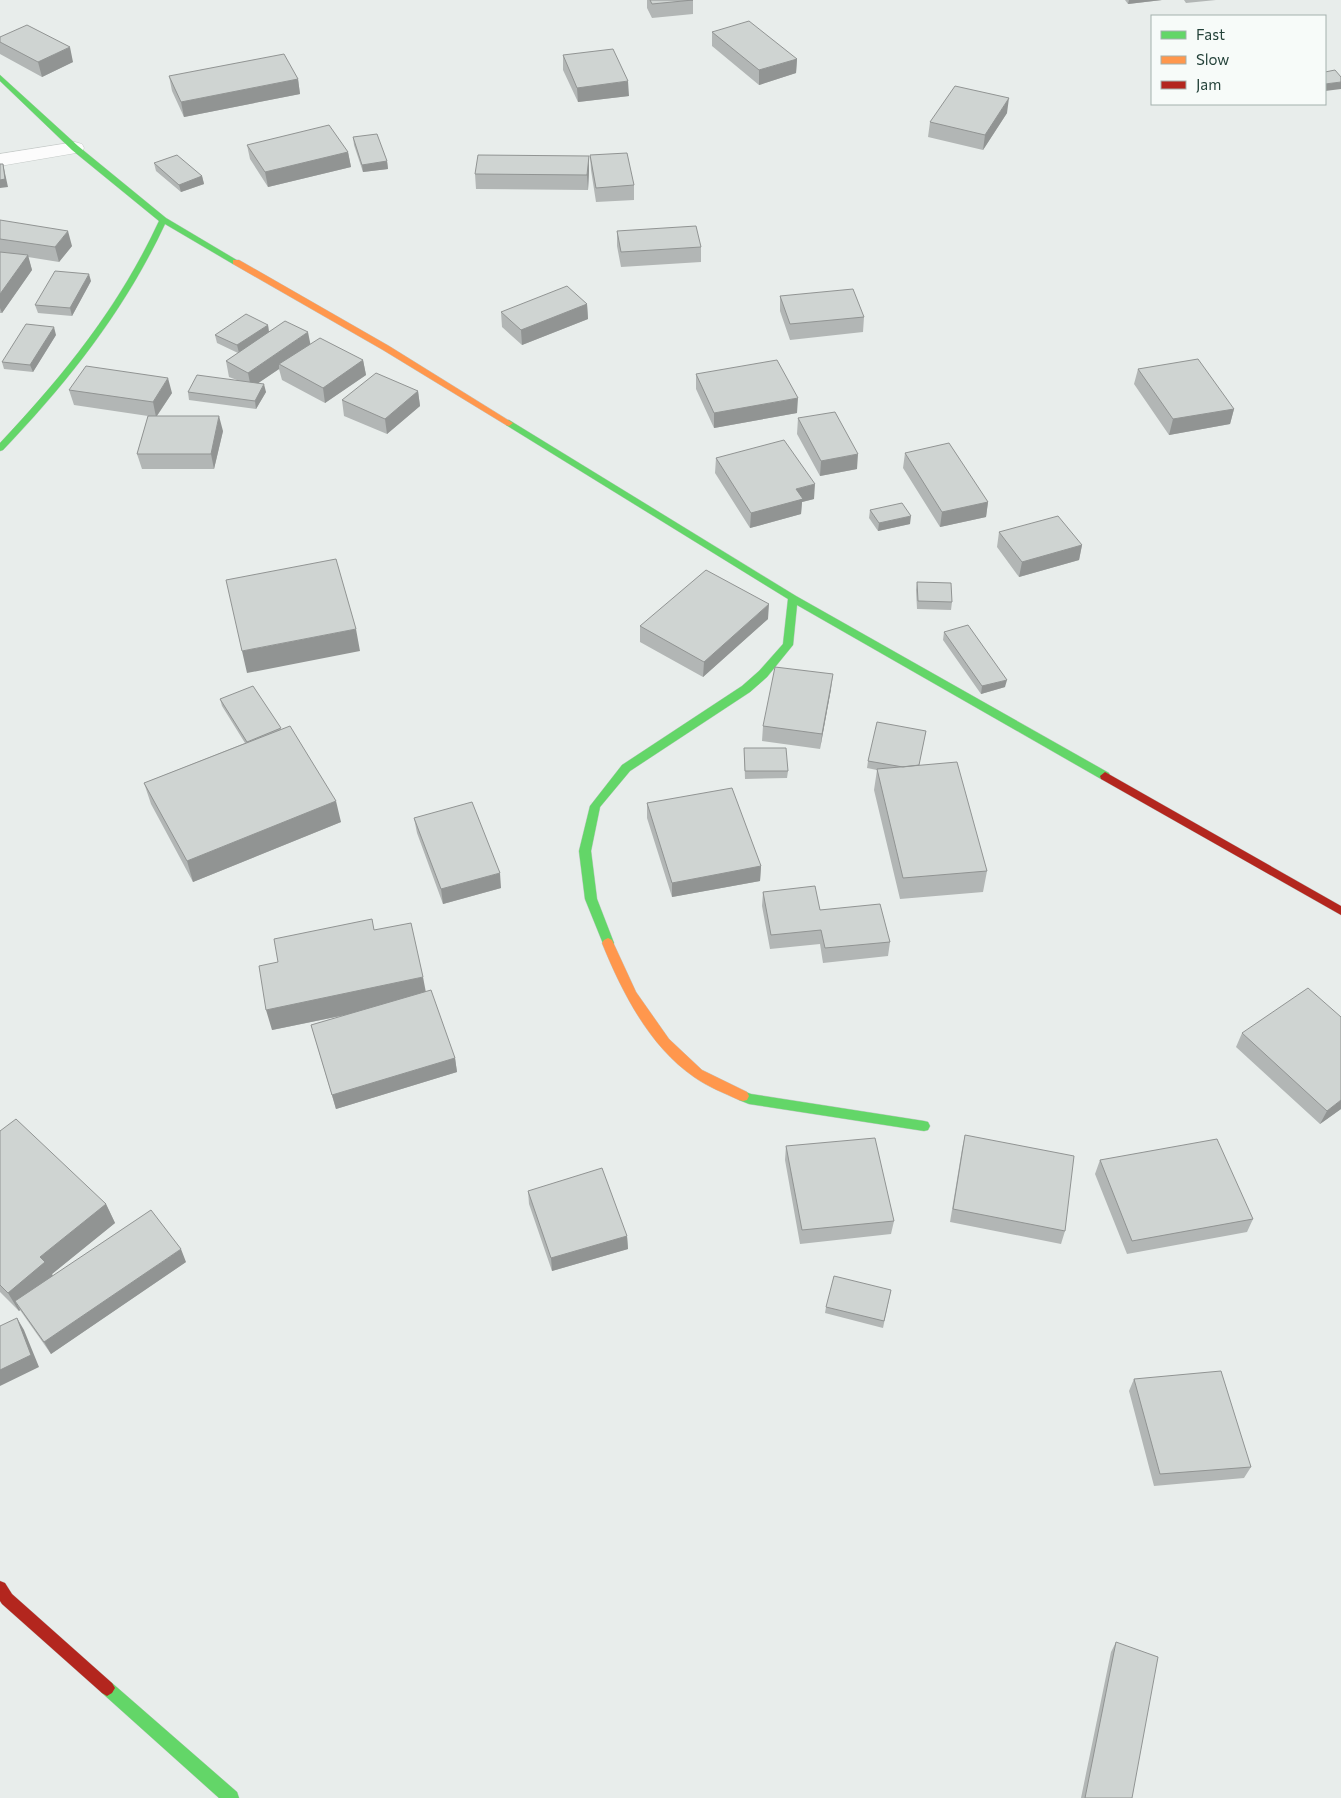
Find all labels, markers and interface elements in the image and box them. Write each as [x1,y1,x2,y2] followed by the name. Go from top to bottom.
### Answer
[1151,15,1326,105] legend
[1196,25,1225,43] text: Fast
[1196,50,1229,68] text: Slow
[1196,75,1221,93] text: Jam

